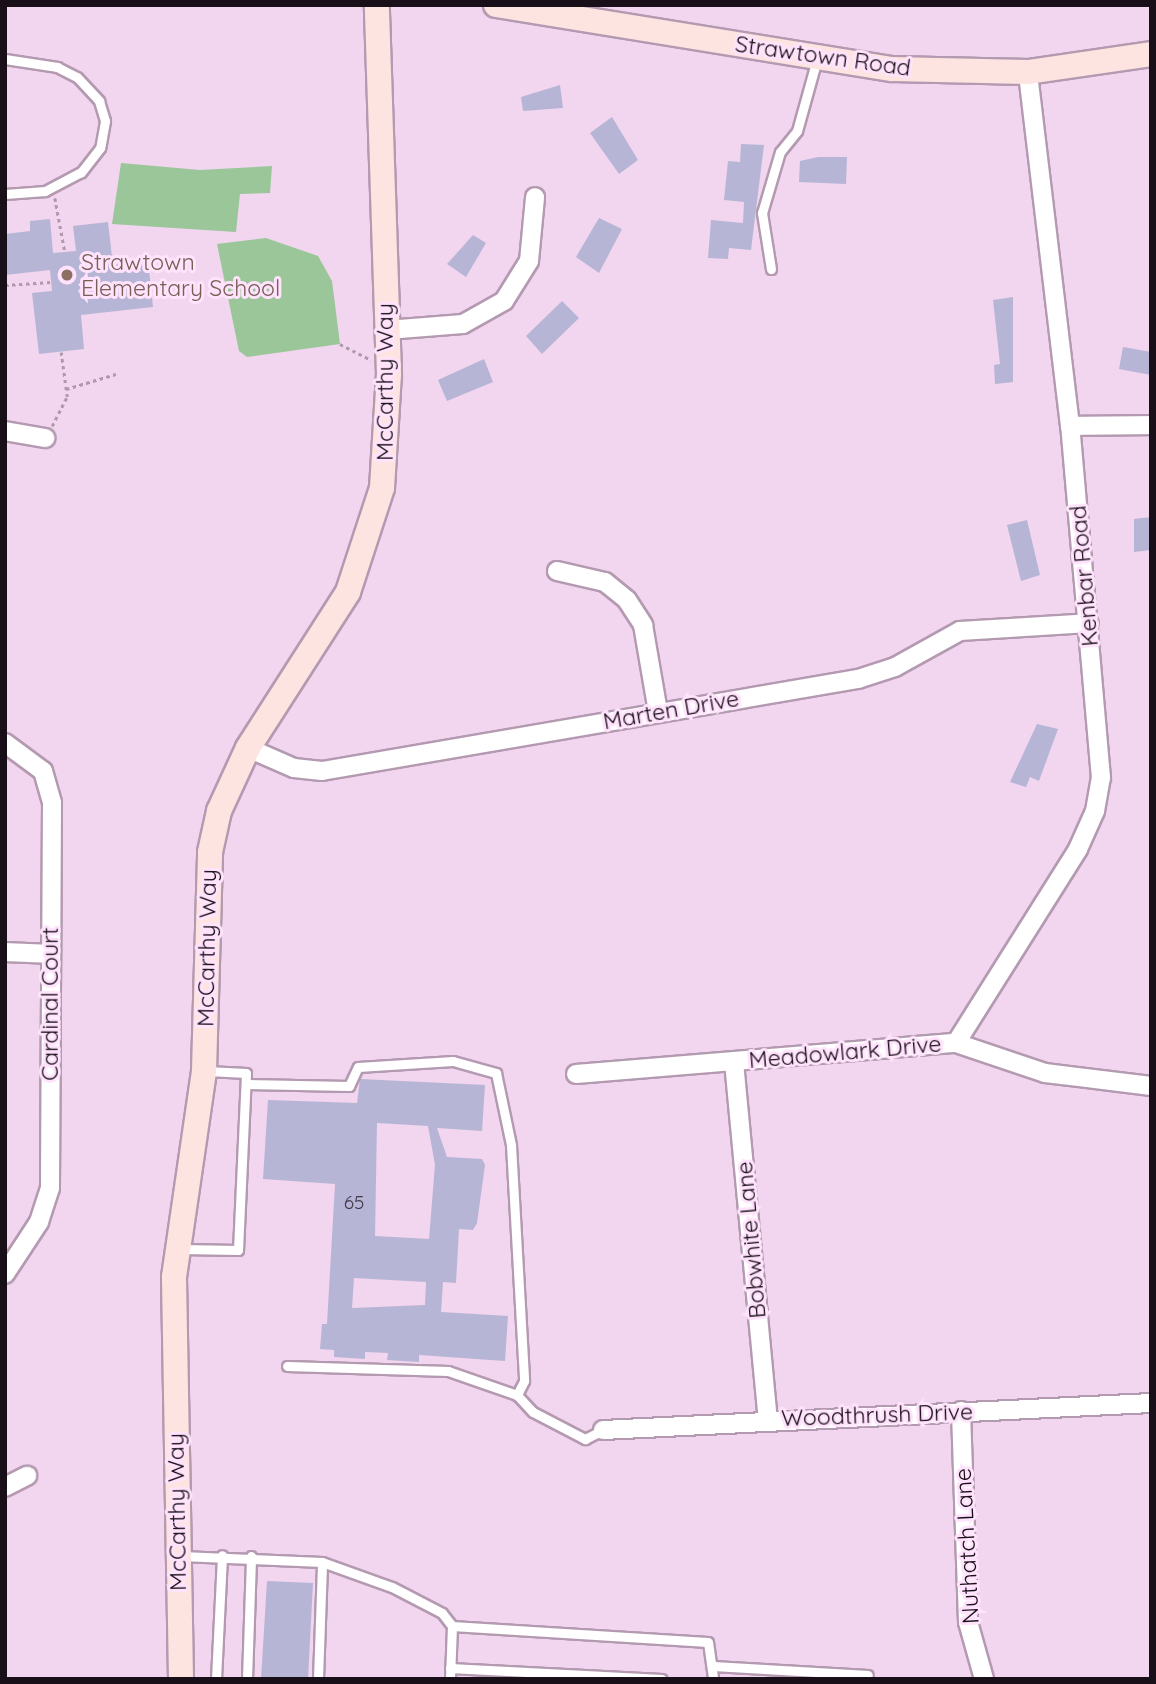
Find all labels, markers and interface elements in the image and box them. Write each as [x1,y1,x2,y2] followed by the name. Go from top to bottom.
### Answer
[733,30,913,82] street label: Strawtown Road
[81,248,280,302] place label: Strawtown Elementary School
[59,267,75,283] marker: Strawtown Elementary School
[371,303,399,461] street label: McCarthy Way
[1064,504,1104,648] street label: Kenbar Road
[601,684,741,736] street label: Marten Drive
[192,869,222,1027] street label: McCarthy Way
[36,927,64,1081] street label: Cardinal Court
[748,1030,942,1074] street label: Meadowlark Drive
[730,1160,772,1320] street label: Bobwhite Lane
[344,1192,364,1214] house number: 65
[781,1398,973,1432] street label: Woodthrush Drive
[162,1433,192,1591] street label: McCarthy Way
[949,1467,985,1625] street label: Nuthatch Lane

